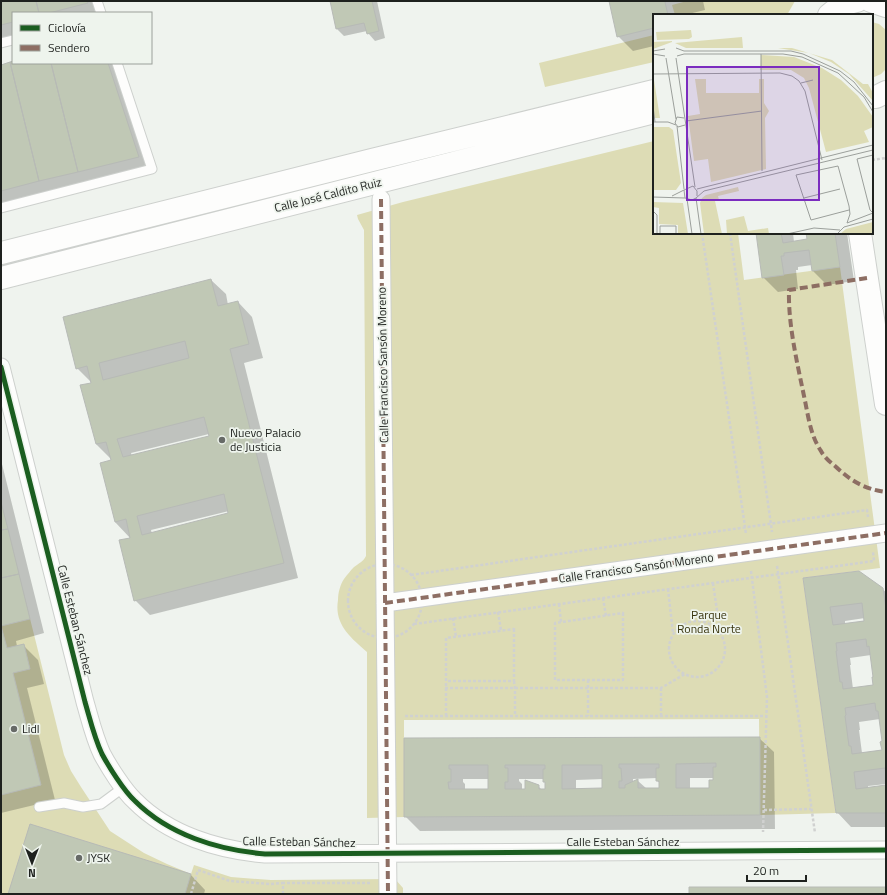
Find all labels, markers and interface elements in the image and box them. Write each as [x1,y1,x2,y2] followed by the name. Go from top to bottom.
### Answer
[12,12,152,64] legend
[653,14,873,234] inset map
[48,18,86,37] text: Ciclovía
[48,38,90,57] text: Sendero
[272,172,384,217] street label: Calle José Caldito Ruiz
[372,287,393,443] street label: Calle Francisco Sansón Moreno
[230,423,301,456] place label: Nuevo Palacio de Justicia
[217,435,227,445] marker: Nuevo Palacio de Justicia
[557,547,715,588] street label: Calle Francisco Sansón Moreno
[53,563,98,677] street label: Calle Esteban Sánchez
[677,605,741,638] park label: Parque Ronda Norte
[22,719,40,738] place label: Lidl
[9,724,19,734] marker: Lidl
[242,831,356,852] street label: Calle Esteban Sánchez
[567,832,679,851] street label: Calle Esteban Sánchez
[12,843,52,883] north arrow
[87,848,110,867] place label: JYSK
[74,853,84,863] marker: JYSK
[747,857,806,883] scale bar
[753,861,779,880] text: 20 m
[28,865,36,881] text: N

